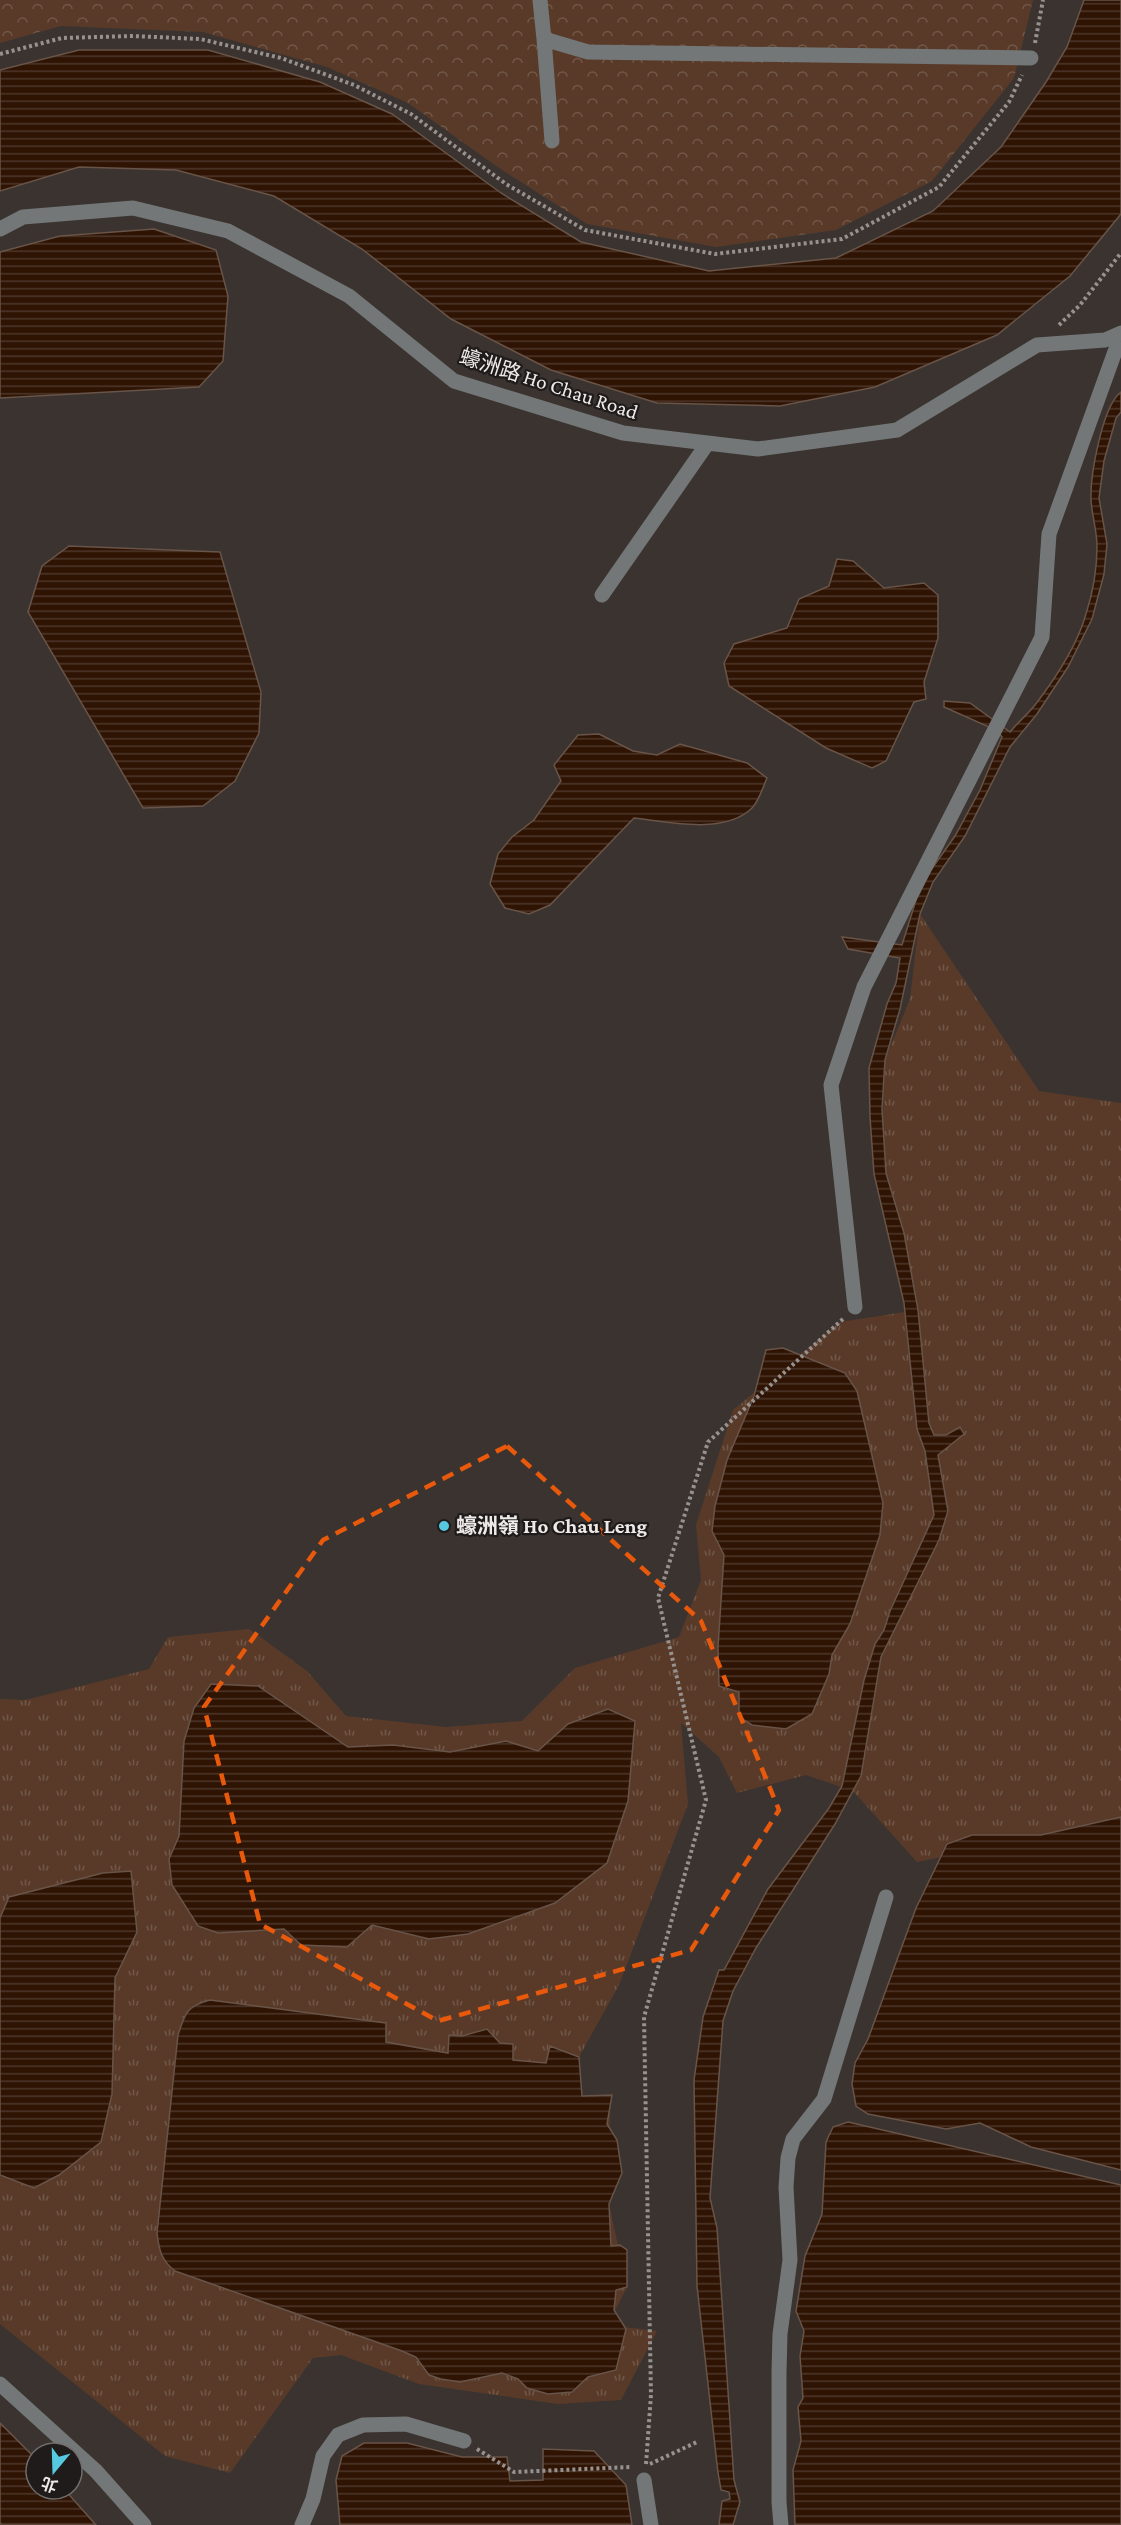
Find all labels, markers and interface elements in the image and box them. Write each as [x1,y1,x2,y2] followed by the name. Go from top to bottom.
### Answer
[457,344,641,424] street label: 蠔洲路 Ho Chau Road
[456,1514,648,1538] place label: 蠔洲嶺 Ho Chau Leng
[437,1519,451,1533] marker: 蠔洲嶺 Ho Chau Leng
[24,2441,84,2501] north arrow
[39,2474,60,2495] text: 北

